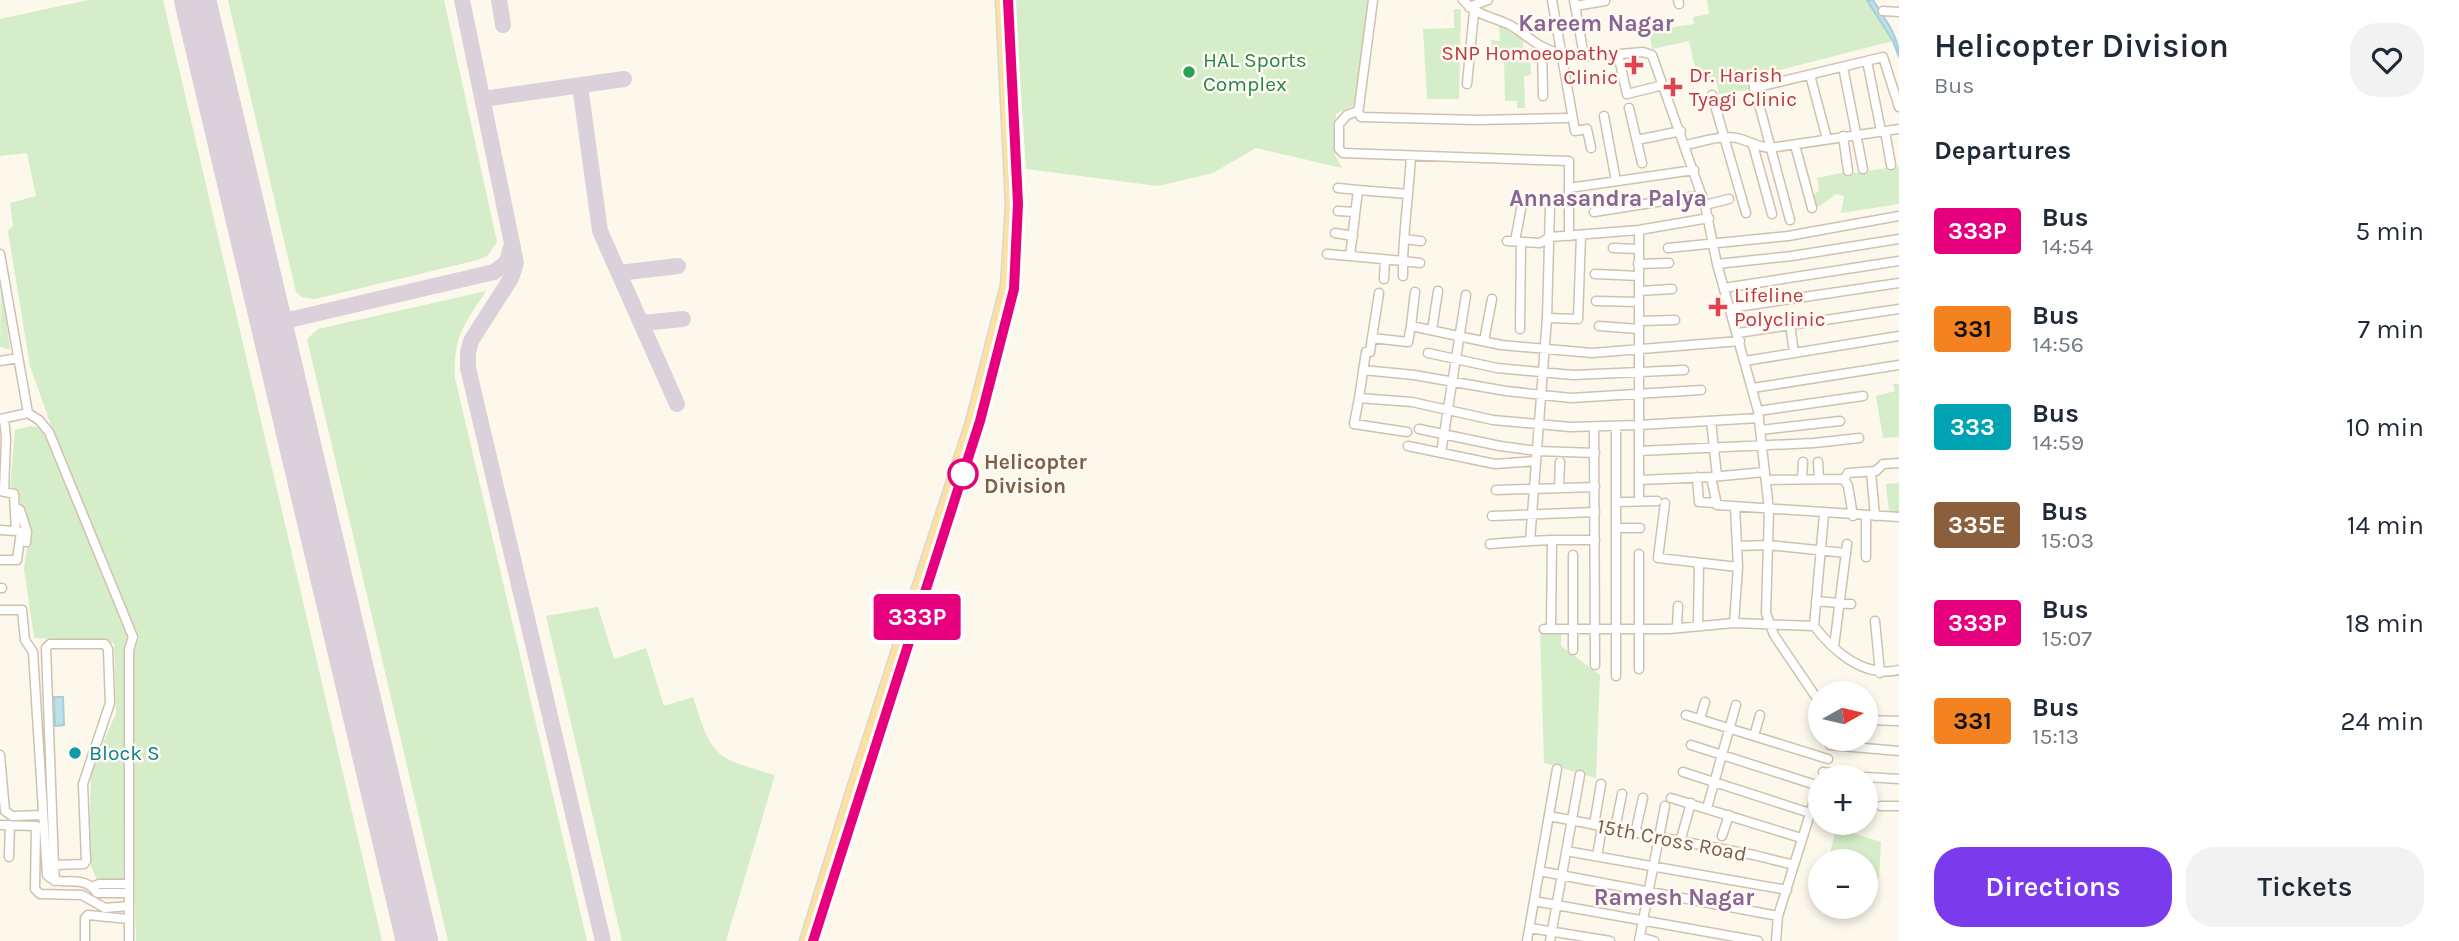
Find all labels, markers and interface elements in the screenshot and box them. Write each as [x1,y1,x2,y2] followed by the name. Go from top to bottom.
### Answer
[1518,10,1674,37] district label: Kareem Nagar
[2350,23,2424,97] button: heart
[1934,27,2229,65] text: Helicopter Division
[1441,41,1618,89] place label: SNP Homoeopathy Clinic
[1203,48,1307,96] place label: HAL Sports Complex
[1624,55,1644,75] marker: SNP Homoeopathy Clinic
[1689,63,1797,111] place label: Dr. Harish Tyagi Clinic
[1181,64,1197,80] marker: HAL Sports Complex
[1934,72,1974,99] text: Bus
[1663,77,1683,97] marker: Dr. Harish Tyagi Clinic
[1934,135,2071,166] text: Departures
[1509,185,1707,212] district label: Annasandra Palya
[2042,202,2089,233] text: Bus
[2355,216,2424,247] text: 5 min
[1948,217,2007,245] text: 333P
[2042,233,2093,260] text: 14:54
[1734,283,1826,331] place label: Lifeline Polyclinic
[1708,297,1728,317] marker: Lifeline Polyclinic
[2032,300,2079,331] text: Bus
[2358,314,2424,345] text: 7 min
[1953,315,1992,343] text: 331
[2032,331,2084,358] text: 14:56
[2032,398,2079,429] text: Bus
[2346,412,2424,443] text: 10 min
[1950,413,1995,441] text: 333
[2032,429,2084,456] text: 14:59
[984,450,1087,498] place label: Helicopter Division
[948,459,978,489] marker: Helicopter Division
[2041,496,2088,527] text: Bus
[2347,510,2424,541] text: 14 min
[1948,511,2006,539] text: 335E
[2041,527,2094,554] text: 15:03
[868,594,966,640] line badge: 333P
[2042,594,2089,625] text: Bus
[888,603,946,631] text: 333P
[2345,608,2424,639] text: 18 min
[1948,609,2007,637] text: 333P
[2042,625,2092,652] text: 15:07
[1808,681,1878,751] north arrow
[1808,681,1878,919] map controls
[2032,692,2079,723] text: Bus
[2340,706,2424,737] text: 24 min
[1953,707,1992,735] text: 331
[2032,723,2079,750] text: 15:13
[89,741,160,765] place label: Block S
[67,745,83,761] marker: Block S
[1808,765,1878,835] button: +
[1595,814,1749,866] street label: 15th Cross Road
[1934,847,2172,927] button: Directions
[2186,847,2424,927] button: Tickets
[1808,849,1878,919] button: −
[1594,884,1754,911] district label: Ramesh Nagar

